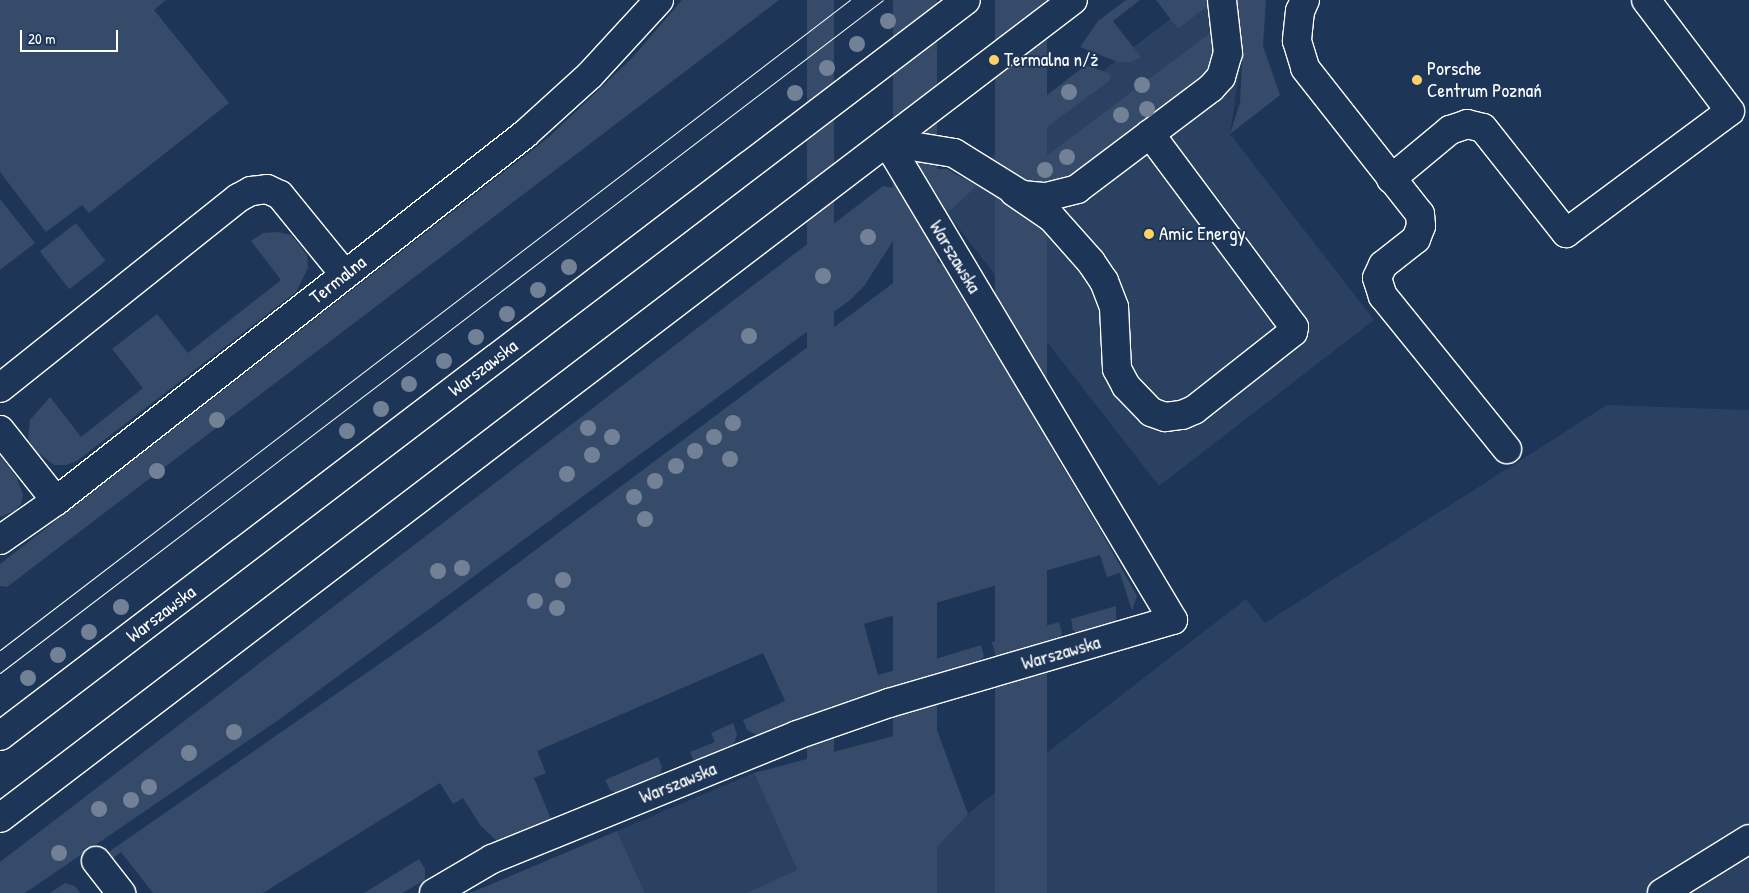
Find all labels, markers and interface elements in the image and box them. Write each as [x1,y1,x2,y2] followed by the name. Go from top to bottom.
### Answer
[22,20,120,52] scale bar
[28,28,55,49] text: 20 m
[1004,49,1098,71] place label: Termalna n/ż
[988,54,1000,66] marker: Termalna n/ż
[1427,58,1542,102] place label: Porsche Centrum Poznań
[1411,74,1423,86] marker: Porsche Centrum Poznań
[924,216,986,298] street label: Warszawska
[1159,223,1246,245] place label: Amic Energy
[1143,228,1155,240] marker: Amic Energy
[305,251,371,309] street label: Termalna
[444,335,522,401] street label: Warszawska
[122,581,200,647] street label: Warszawska
[1019,631,1103,675] street label: Warszawska
[636,757,720,809] street label: Warszawska

